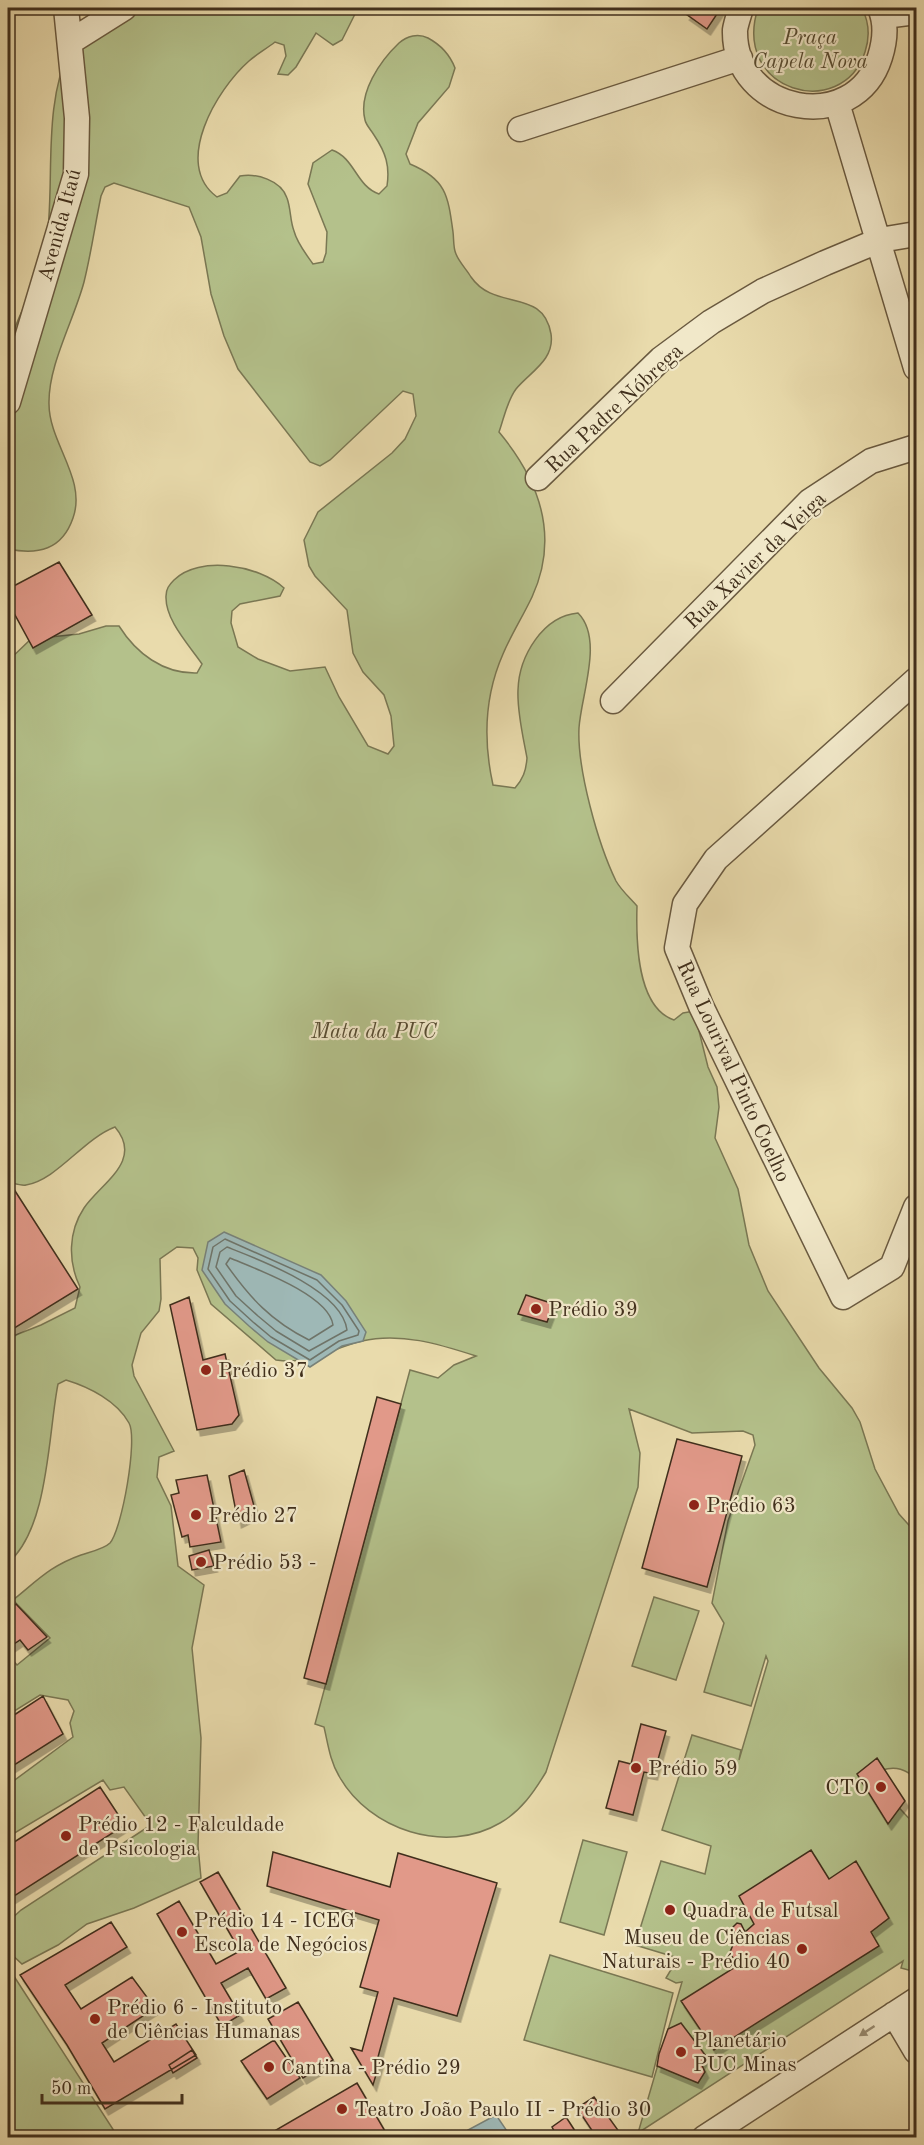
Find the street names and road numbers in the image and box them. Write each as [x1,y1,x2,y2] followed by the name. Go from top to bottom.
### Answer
[35,167,86,284] street label: Avenida Itaú
[543,340,688,478] street label: Rua Padre Nóbrega
[681,488,831,634] street label: Rua Xavier da Veiga
[672,958,793,1185] street label: Rua Lourival Pinto Coelho

